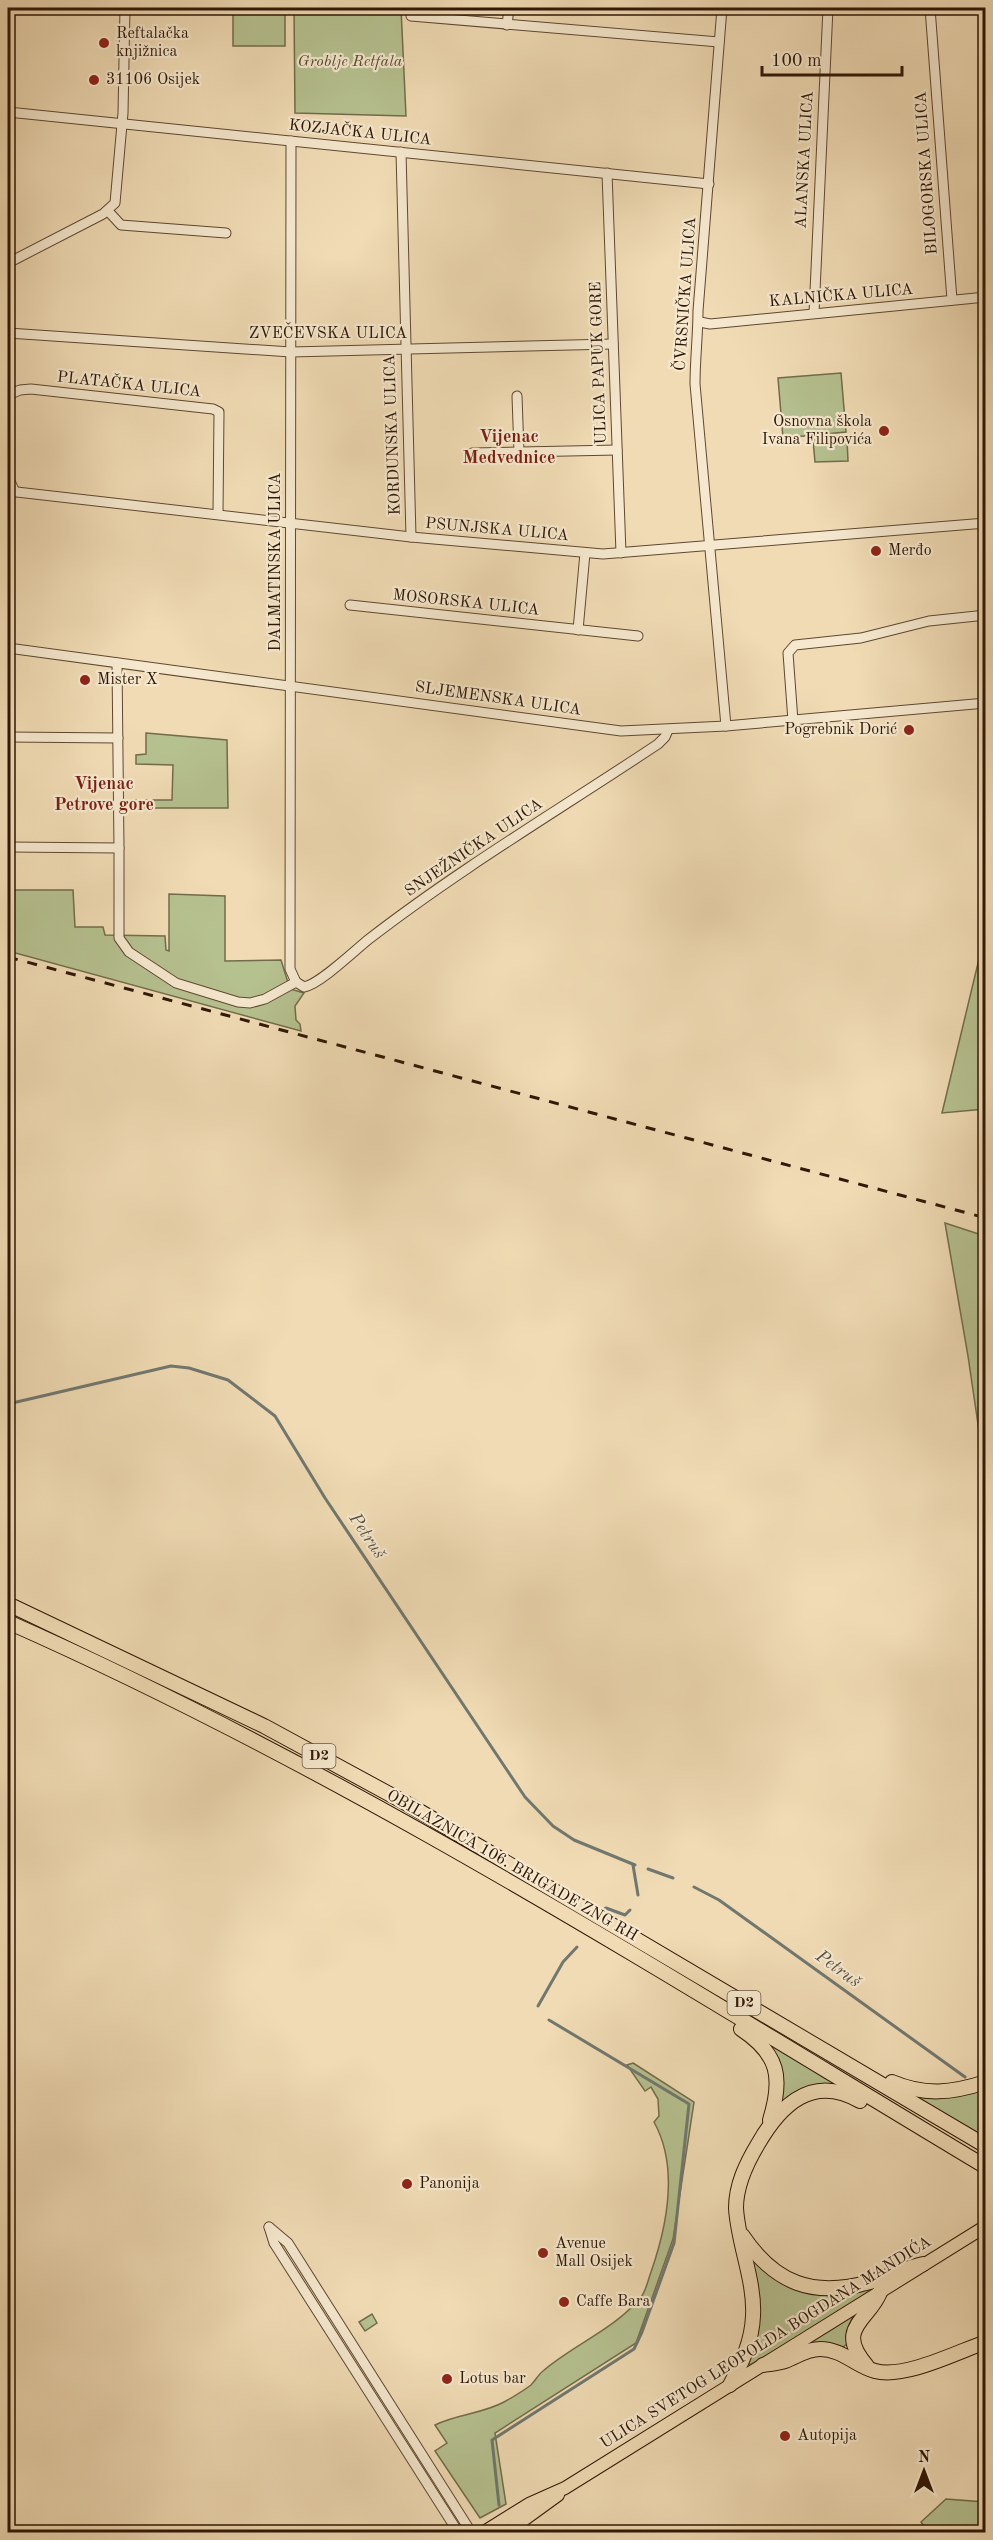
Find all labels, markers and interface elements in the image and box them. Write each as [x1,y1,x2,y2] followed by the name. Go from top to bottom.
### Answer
[116,26,189,60] place label: Reftalačka knjižnica
[97,36,111,50] marker: Reftalačka knjižnica
[762,39,902,77] scale bar
[771,52,822,70] text: 100 m
[298,54,403,70] park label: Groblje Retfala
[106,72,200,88] place label: 31106 Osijek
[87,73,101,87] marker: 31106 Osijek
[793,91,817,229] street label: ALANSKA ULICA
[913,91,941,255] street label: BILOGORSKA ULICA
[288,113,433,148] street label: KOZJAČKA ULICA
[668,216,699,371] street label: ČVRSNIČKA ULICA
[768,277,914,310] street label: KALNIČKA ULICA
[588,281,610,445] street label: ULICA PAPUK GORE
[249,321,407,342] street label: ZVEČEVSKA ULICA
[382,354,404,516] street label: KORDUNSKA ULICA
[56,364,203,401] street label: PLATAČKA ULICA
[762,414,872,448] place label: Osnovna škola Ivana Filipovića
[877,424,891,438] marker: Osnovna škola Ivana Filipovića
[462,428,556,467] district label: Vijenac Medvednice
[268,472,284,652] street label: DALMATINSKA ULICA
[424,516,570,544] street label: PSUNJSKA ULICA
[888,543,932,559] place label: Merđo
[869,544,883,558] marker: Merđo
[392,587,540,619] street label: MOSORSKA ULICA
[97,672,158,688] place label: Mister X
[78,673,92,687] marker: Mister X
[414,679,582,719] street label: SLJEMENSKA ULICA
[784,722,897,738] place label: Pogrebnik Dorić
[902,723,916,737] marker: Pogrebnik Dorić
[54,775,154,814] district label: Vijenac Petrove gore
[400,792,546,900] street label: SNJEŽNIČKA ULICA
[345,1509,389,1563] water label: Petruš
[302,1744,336,1768] road number: D2
[384,1787,640,1945] street label: OBILAZNICA 106. BRIGADE ZNG RH
[811,1946,865,1992] water label: Petruš
[728,1991,760,2015] road number: D2
[419,2176,480,2192] place label: Panonija
[400,2177,414,2191] marker: Panonija
[595,2229,934,2452] street label: ULICA SVETOG LEOPOLDA BOGDANA MANDIĆA
[555,2236,633,2270] place label: Avenue Mall Osijek
[536,2246,550,2260] marker: Avenue Mall Osijek
[576,2294,651,2310] place label: Caffe Bara
[557,2295,571,2309] marker: Caffe Bara
[459,2371,526,2387] place label: Lotus bar
[440,2372,454,2386] marker: Lotus bar
[797,2428,857,2444] place label: Autopija
[778,2429,792,2443] marker: Autopija
[894,2441,954,2501] north arrow
[918,2450,931,2466] text: N

